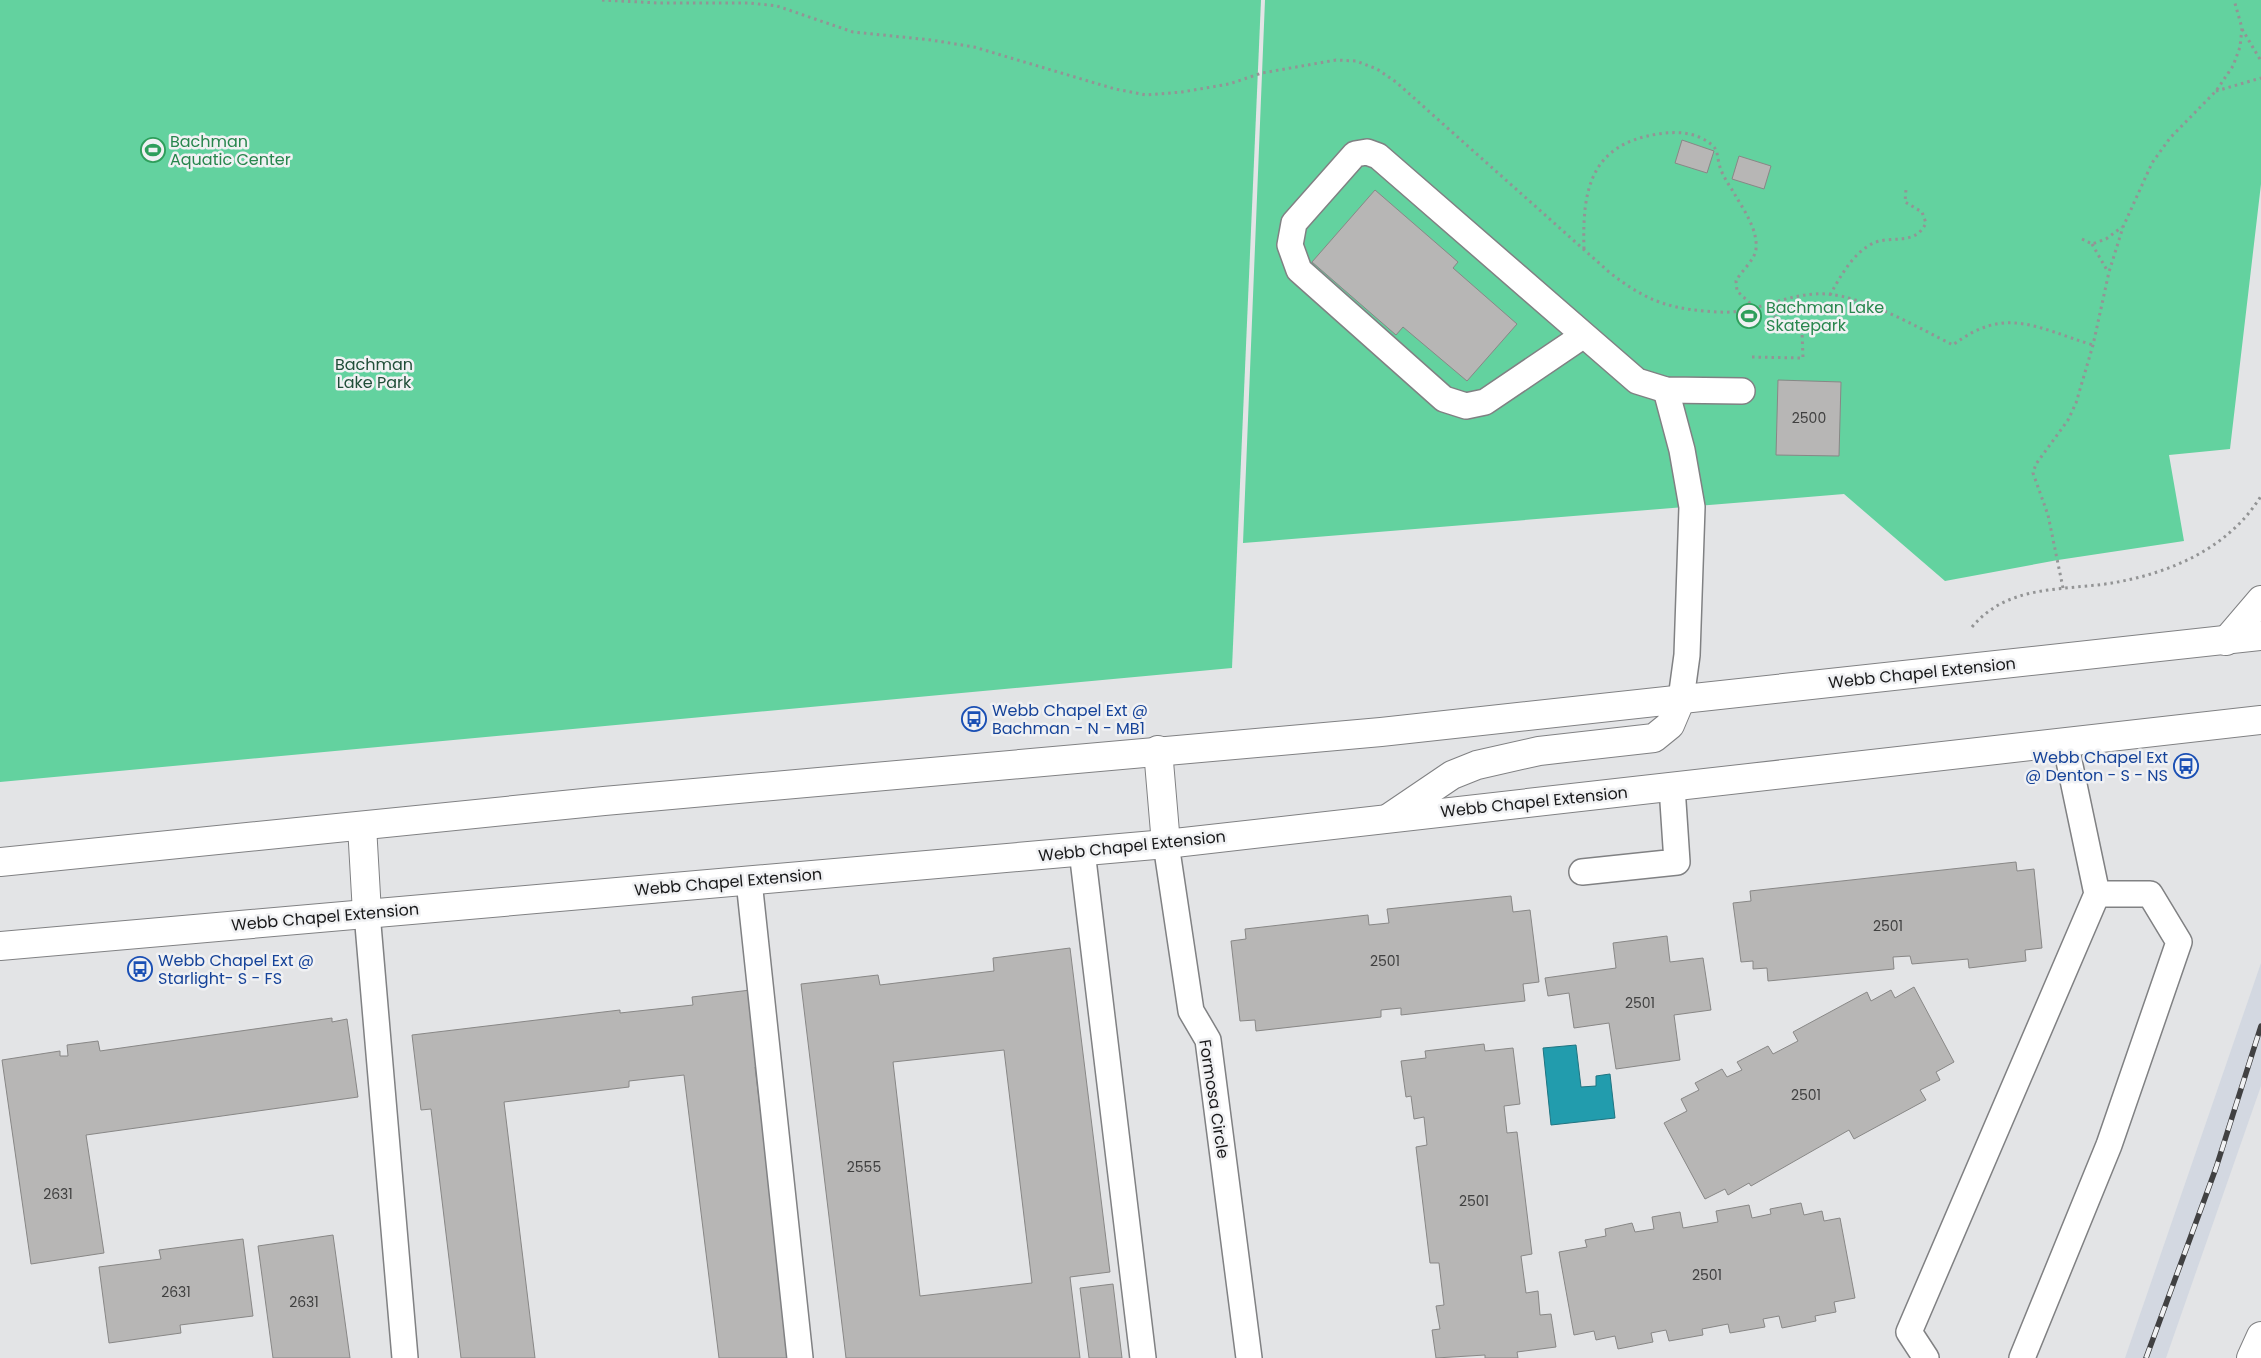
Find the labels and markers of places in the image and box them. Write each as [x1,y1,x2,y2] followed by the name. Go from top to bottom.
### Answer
[170,130,291,171] place label: Bachman Aquatic Center
[140,137,166,163] sports icon: Bachman Aquatic Center
[1766,296,1884,337] place label: Bachman Lake Skatepark
[1736,303,1762,329] sports icon: Bachman Lake Skatepark
[992,699,1148,740] place label: Webb Chapel Ext @ Bachman - N - MB1
[961,706,987,732] bus stop icon: Webb Chapel Ext @ Bachman - N - MB1
[2025,746,2168,787] place label: Webb Chapel Ext @ Denton - S - NS
[2173,753,2199,779] bus stop icon: Webb Chapel Ext @ Denton - S - NS
[158,949,314,990] place label: Webb Chapel Ext @ Starlight- S - FS
[127,956,153,982] bus stop icon: Webb Chapel Ext @ Starlight- S - FS

